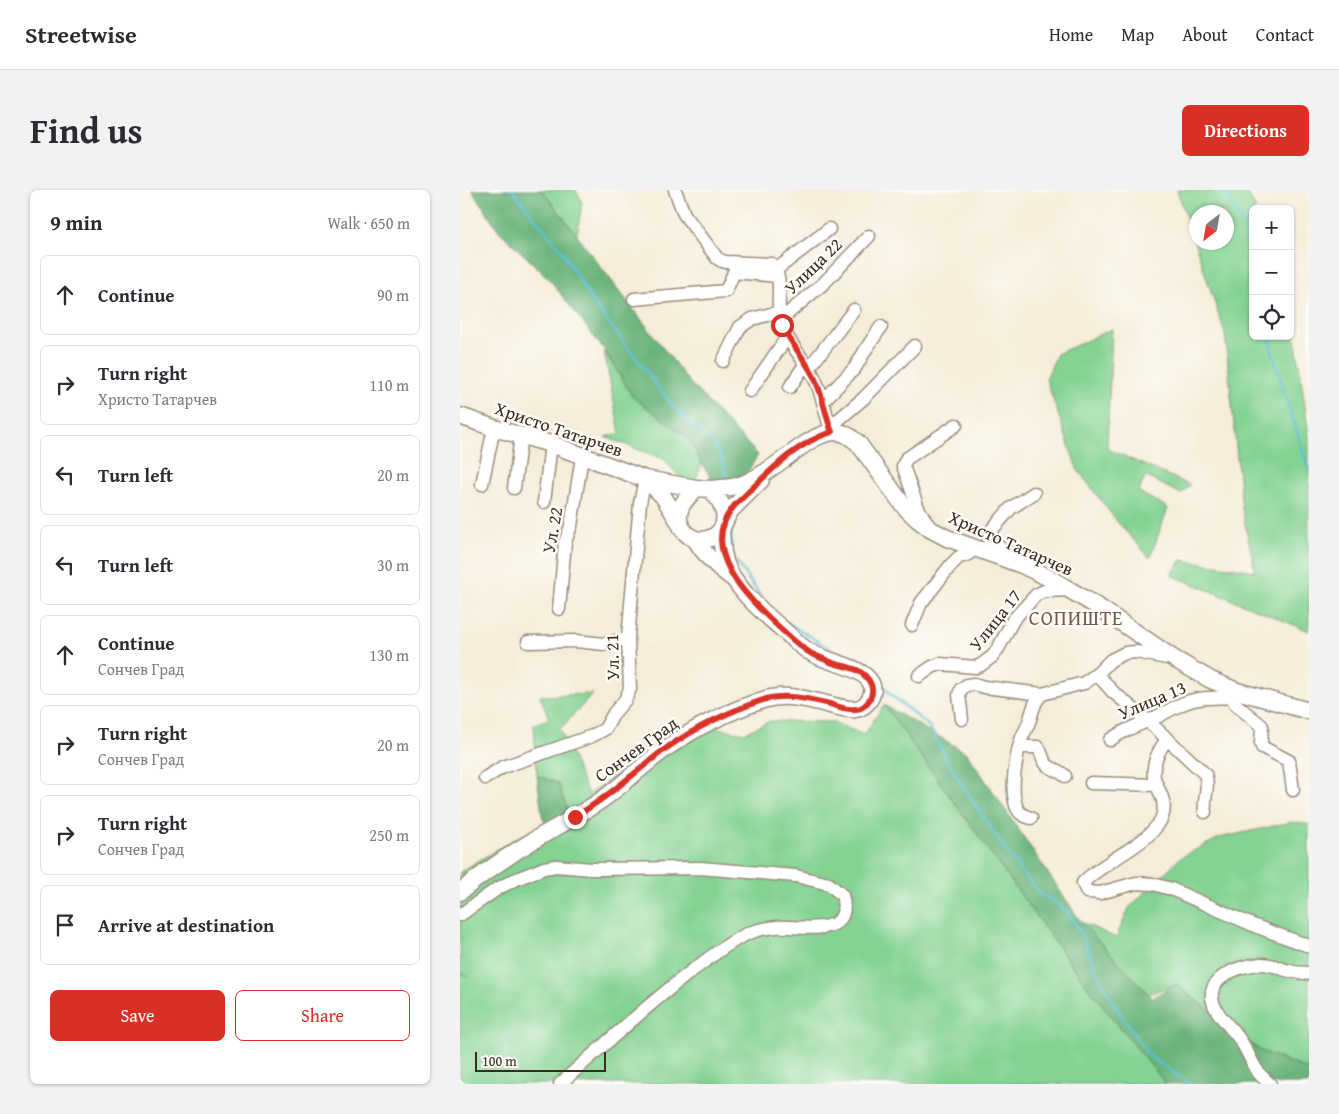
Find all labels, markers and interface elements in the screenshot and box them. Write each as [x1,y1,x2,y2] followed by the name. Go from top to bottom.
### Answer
[25,17,137,52] text: Streetwise
[1049,21,1093,48] text: Home
[1121,21,1154,48] text: Map
[1182,21,1228,48] text: About
[1256,21,1314,48] text: Contact
[30,105,143,156] text: Find us
[1182,105,1309,156] button: Directions
[1189,205,1234,250] north arrow
[1249,205,1294,340] map controls
[1249,205,1294,250] button: +
[50,207,102,238] text: 9 min
[327,211,410,235] text: Walk · 650 m
[778,231,848,301] street label: Улица 22
[1249,250,1294,295] button: −
[51,281,79,309] icon: ahead
[98,281,175,309] text: Continue
[377,283,409,307] text: 90 m
[1249,295,1294,340] button: locate
[771,314,794,337] route start
[98,359,187,387] text: Turn right
[51,371,79,399] icon: right
[369,373,409,397] text: 110 m
[98,387,217,411] text: Христо Татарчев
[491,394,627,464] street label: Христо Татарчев
[51,461,79,489] icon: left
[98,461,173,489] text: Turn left
[377,463,409,487] text: 20 m
[944,503,1078,583] street label: Христо Татарчев
[535,505,569,555] street label: Ул. 22
[51,551,79,579] icon: left
[98,551,173,579] text: Turn left
[377,553,409,577] text: 30 m
[962,583,1028,657] street label: Улица 17
[1029,603,1123,632] district label: СОПИШТЕ
[98,629,175,657] text: Continue
[598,633,626,681] street label: Ул. 21
[51,641,79,669] icon: ahead
[369,643,409,667] text: 130 m
[98,657,184,681] text: Сончев Град
[1114,674,1190,726] street label: Улица 13
[589,709,683,788] street label: Сончев Град
[98,719,187,747] text: Turn right
[51,731,79,759] icon: right
[377,733,409,757] text: 20 m
[98,747,184,771] text: Сончев Град
[564,806,587,829] route end
[98,809,187,837] text: Turn right
[51,821,79,849] icon: right
[369,823,409,847] text: 250 m
[98,837,184,861] text: Сончев Град
[51,911,79,939] icon: arrive
[98,911,274,939] text: Arrive at destination
[50,990,225,1041] button: Save
[235,990,410,1041] button: Share
[475,1049,606,1072] scale bar
[482,1051,517,1071] text: 100 m

